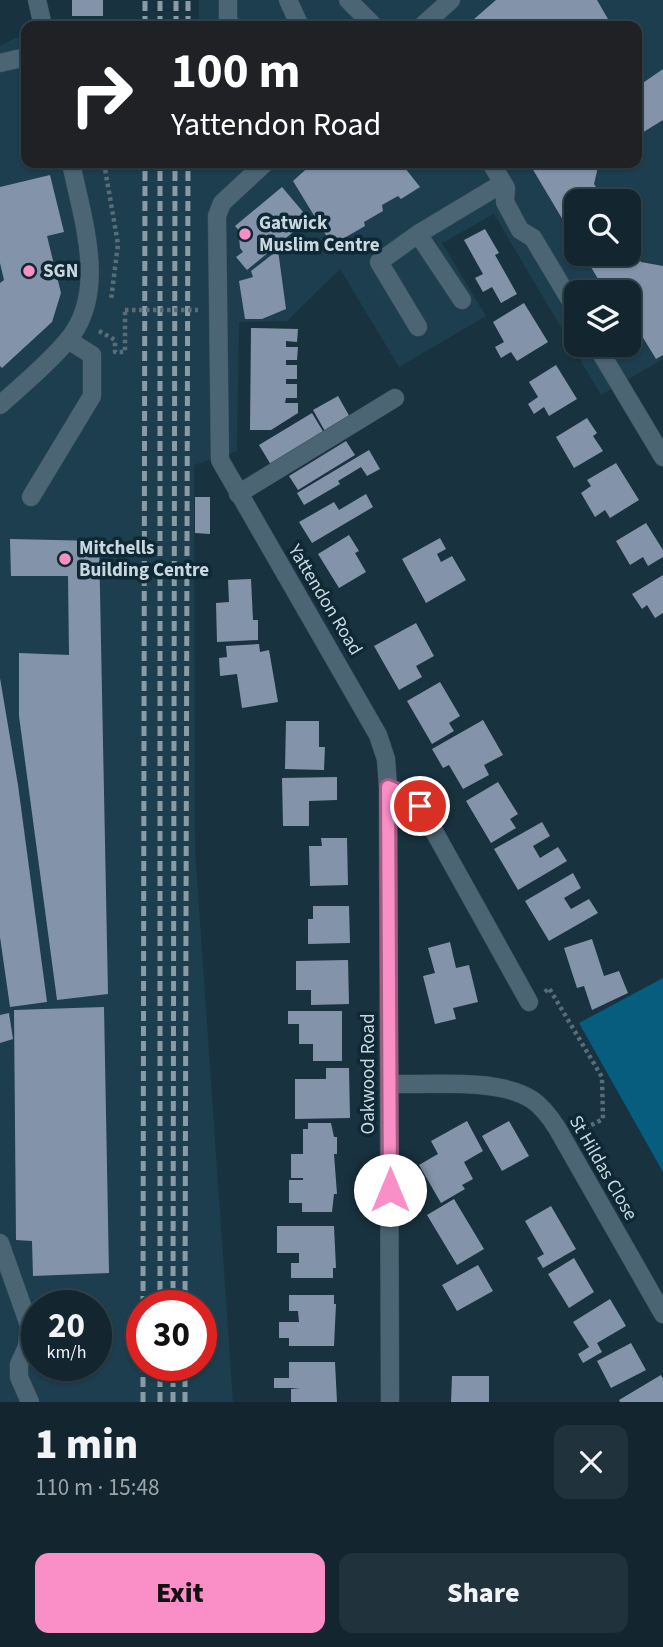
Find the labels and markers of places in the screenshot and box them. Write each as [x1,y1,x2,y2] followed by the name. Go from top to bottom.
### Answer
[259,210,380,259] place label: Gatwick Muslim Centre
[237,226,253,242] marker: Gatwick Muslim Centre
[43,258,78,285] place label: SGN
[21,263,37,279] marker: SGN
[79,535,209,584] place label: Mitchells Building Centre
[57,551,73,567] marker: Mitchells Building Centre
[390,776,450,836] pin

